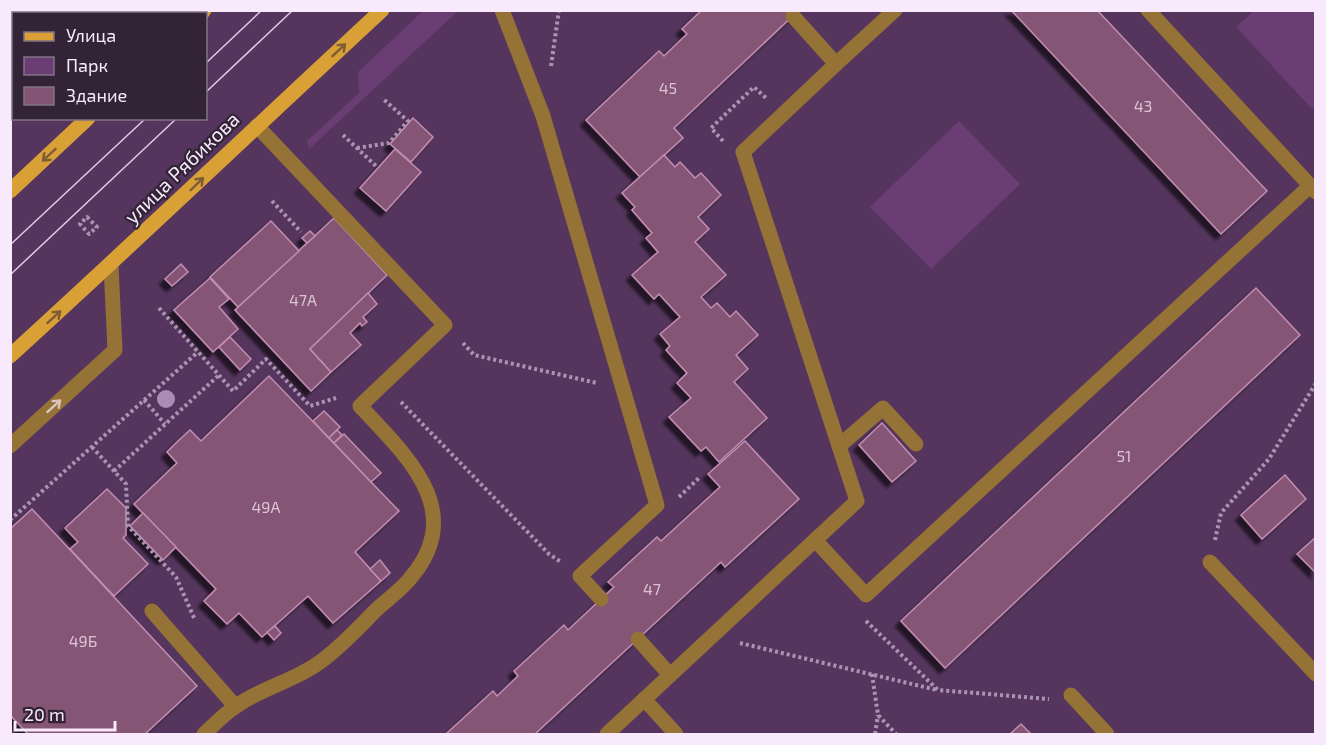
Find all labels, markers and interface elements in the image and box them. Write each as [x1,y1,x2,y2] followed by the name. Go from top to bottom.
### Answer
[12,12,207,120] legend
[66,24,116,46] text: Улица
[331,43,346,58] one-way arrow
[66,54,108,76] text: Парк
[659,78,677,97] house number: 45
[66,84,127,106] text: Здание
[1134,96,1152,115] house number: 43
[119,106,244,229] street label: улица Рябикова
[42,147,57,161] one-way arrow
[189,177,204,191] one-way arrow
[289,290,317,309] house number: 47А
[46,309,61,324] one-way arrow
[46,399,61,413] one-way arrow
[1117,446,1131,465] house number: 51
[252,497,281,516] house number: 49А
[643,579,661,598] house number: 47
[69,631,97,650] house number: 49Б
[15,694,116,732] scale bar
[24,703,65,725] text: 20 m

